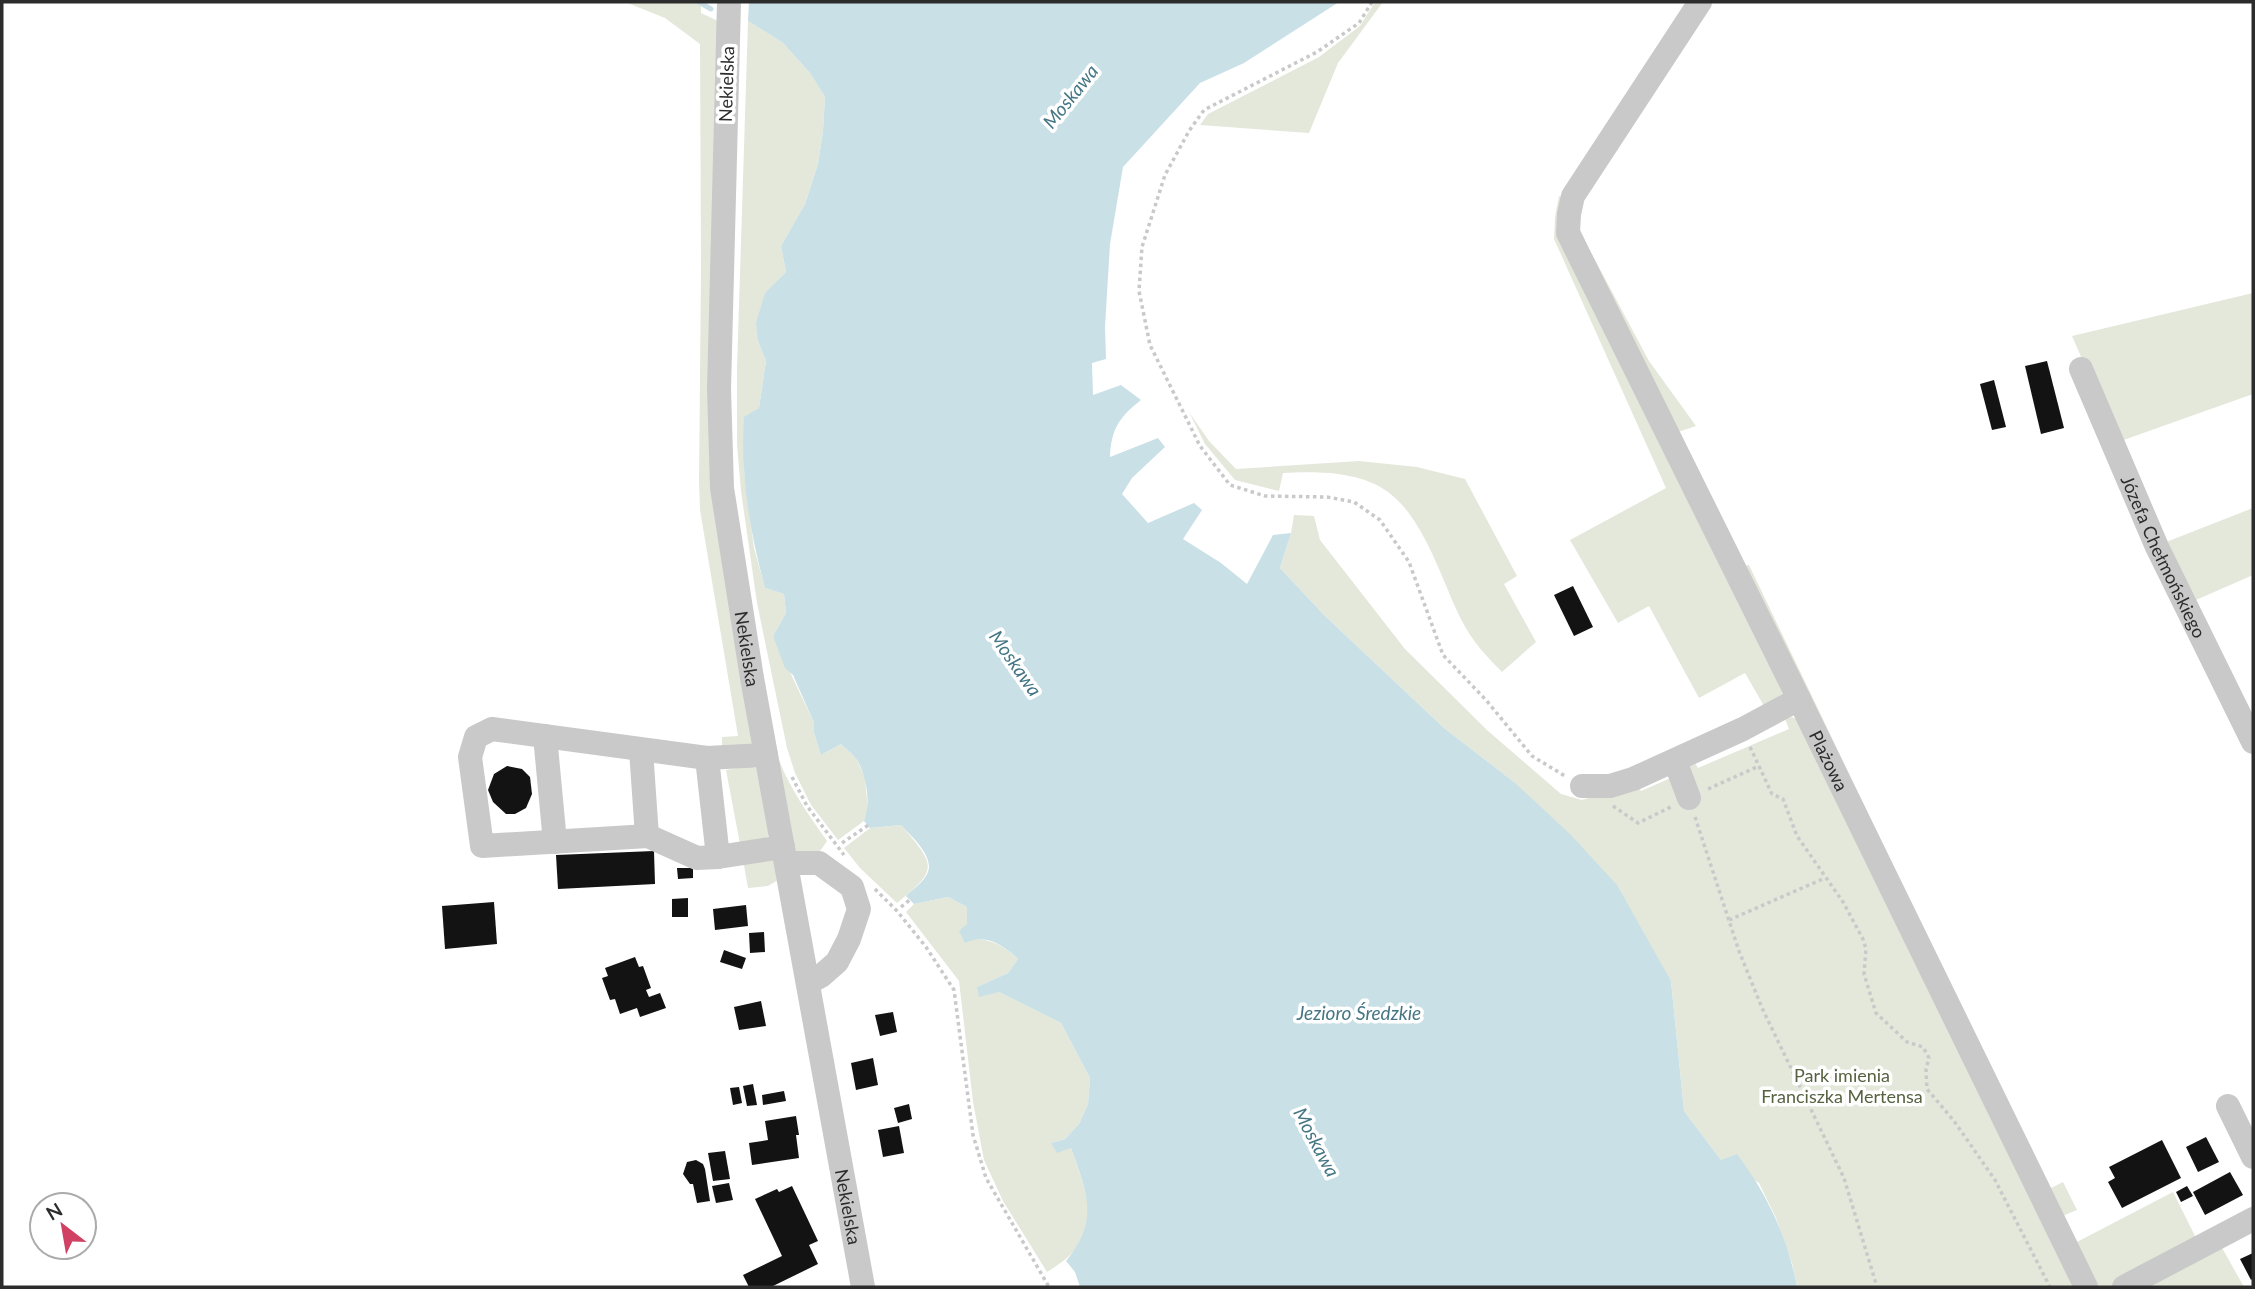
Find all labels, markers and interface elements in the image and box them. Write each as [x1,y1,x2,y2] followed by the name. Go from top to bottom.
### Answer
[714,46,738,122] street label: Nekielska
[1037,60,1103,132] water label: Moskawa
[2117,472,2211,642] street label: Józefa Chełmońskiego
[731,610,764,688] street label: Nekielska
[985,626,1047,700] water label: Moskawa
[1805,727,1853,795] street label: Plażowa
[1296,1001,1421,1024] water label: Jezioro Średzkie
[1761,1064,1923,1107] park label: Park imienia Franciszka Mertensa
[1289,1103,1345,1181] water label: Moskawa
[831,1167,866,1246] street label: Nekielska
[28,1191,98,1261] north arrow
[42,1197,66,1225] text: N

